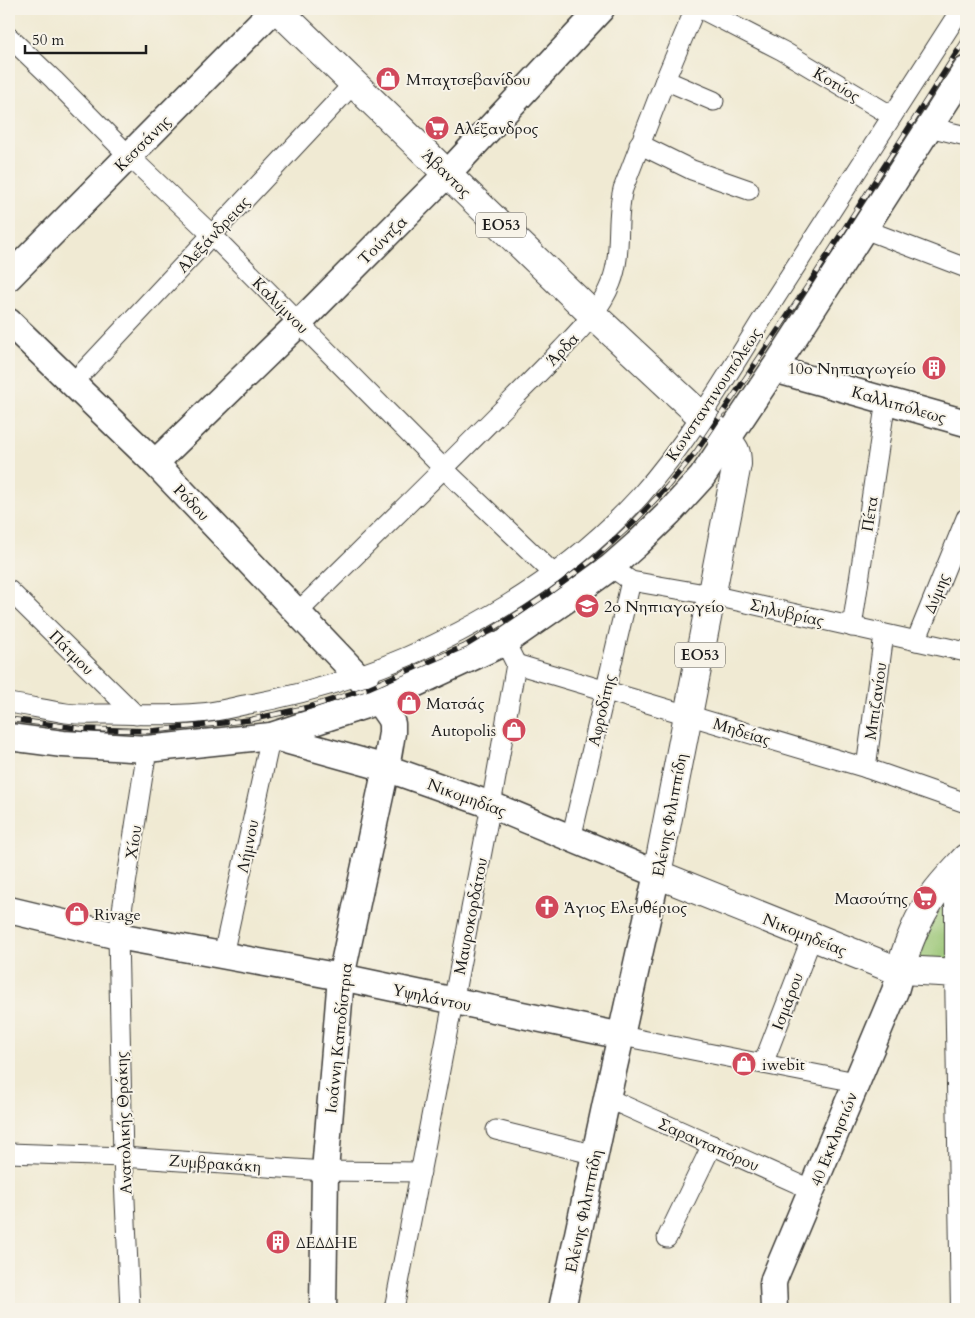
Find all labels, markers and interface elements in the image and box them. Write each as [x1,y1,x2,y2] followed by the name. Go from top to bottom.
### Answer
[25,22,146,54] scale bar
[32,30,64,50] text: 50 m
[809,62,864,108] street label: Κοτύος
[375,66,401,92] shop icon: Μπαχτσεβανίδου
[406,69,530,91] place label: Μπαχτσεβανίδου
[110,111,176,177] street label: Κεσσάνης
[424,115,450,141] supermarket icon: Αλέξανδρος
[454,118,539,140] place label: Αλέξανδρος
[417,145,476,203] street label: Άβαντος
[172,191,255,278] street label: Αλεξάνδρειας
[353,211,412,270] street label: Τούντζα
[476,212,526,238] road number: ΕΟ53
[247,272,314,339] street label: Καλύμνου
[661,323,767,466] street label: Κωνσταντινουπόλεως
[542,328,584,371] street label: Άρδα
[921,355,947,381] building icon: 10ο Νηπιαγωγείο
[788,358,916,380] place label: 10ο Νηπιαγωγείο
[849,381,949,429] street label: Καλλιπόλεως
[168,479,214,526] street label: Ρόδου
[856,495,884,533] street label: Πέτα
[919,570,955,617] street label: Δύμης
[574,593,600,619] school or university icon: 2ο Νηπιαγωγείο
[748,594,826,632] street label: Σηλυβρίας
[604,596,725,618] place label: 2ο Νηπιαγωγείο
[44,625,99,680] street label: Πάτμου
[675,642,725,668] road number: ΕΟ53
[860,661,892,741] street label: Μπιζανίου
[583,672,621,748] street label: Αφροδίτης
[396,690,422,716] shop icon: Ματσάς
[426,693,485,715] place label: Ματσάς
[710,713,773,751] street label: Μηδείας
[501,717,527,743] shop icon: Autopolis
[431,720,496,742] place label: Autopolis
[647,752,693,879] street label: Ελένης Φιλιππίδη
[424,773,509,822] street label: Νικομηδίας
[232,818,264,875] street label: Λήμνου
[120,824,148,861] street label: Χίου
[449,856,493,977] street label: Μαυροκορδάτου
[912,885,938,911] supermarket icon: Μασούτης
[835,888,908,910] place label: Μασούτης
[534,894,560,920] church icon: Άγιος Ελευθέριος
[564,897,687,919] place label: Άγιος Ελευθέριος
[64,901,90,927] shop icon: Rivage
[94,904,141,926] place label: Rivage
[759,908,850,962] street label: Νικομηδείας
[320,962,358,1114] street label: Ιωάννη Καποδίστρια
[767,969,809,1033] street label: Ισμάρου
[390,979,473,1017] street label: Υψηλάντου
[111,1051,137,1195] street label: Ανατολικής Θράκης
[731,1051,757,1077] shop icon: iwebit
[762,1054,805,1076] place label: iwebit
[805,1089,863,1190] street label: 40 Εκκλησιών
[655,1113,763,1177] street label: Σαρανταπόρου
[560,1148,608,1275] street label: Ελένης Φιλιππίδη
[168,1150,262,1178] street label: Ζυμβρακάκη
[265,1229,291,1255] building icon: ΔΕΔΔΗΕ
[296,1232,358,1254] place label: ΔΕΔΔΗΕ

